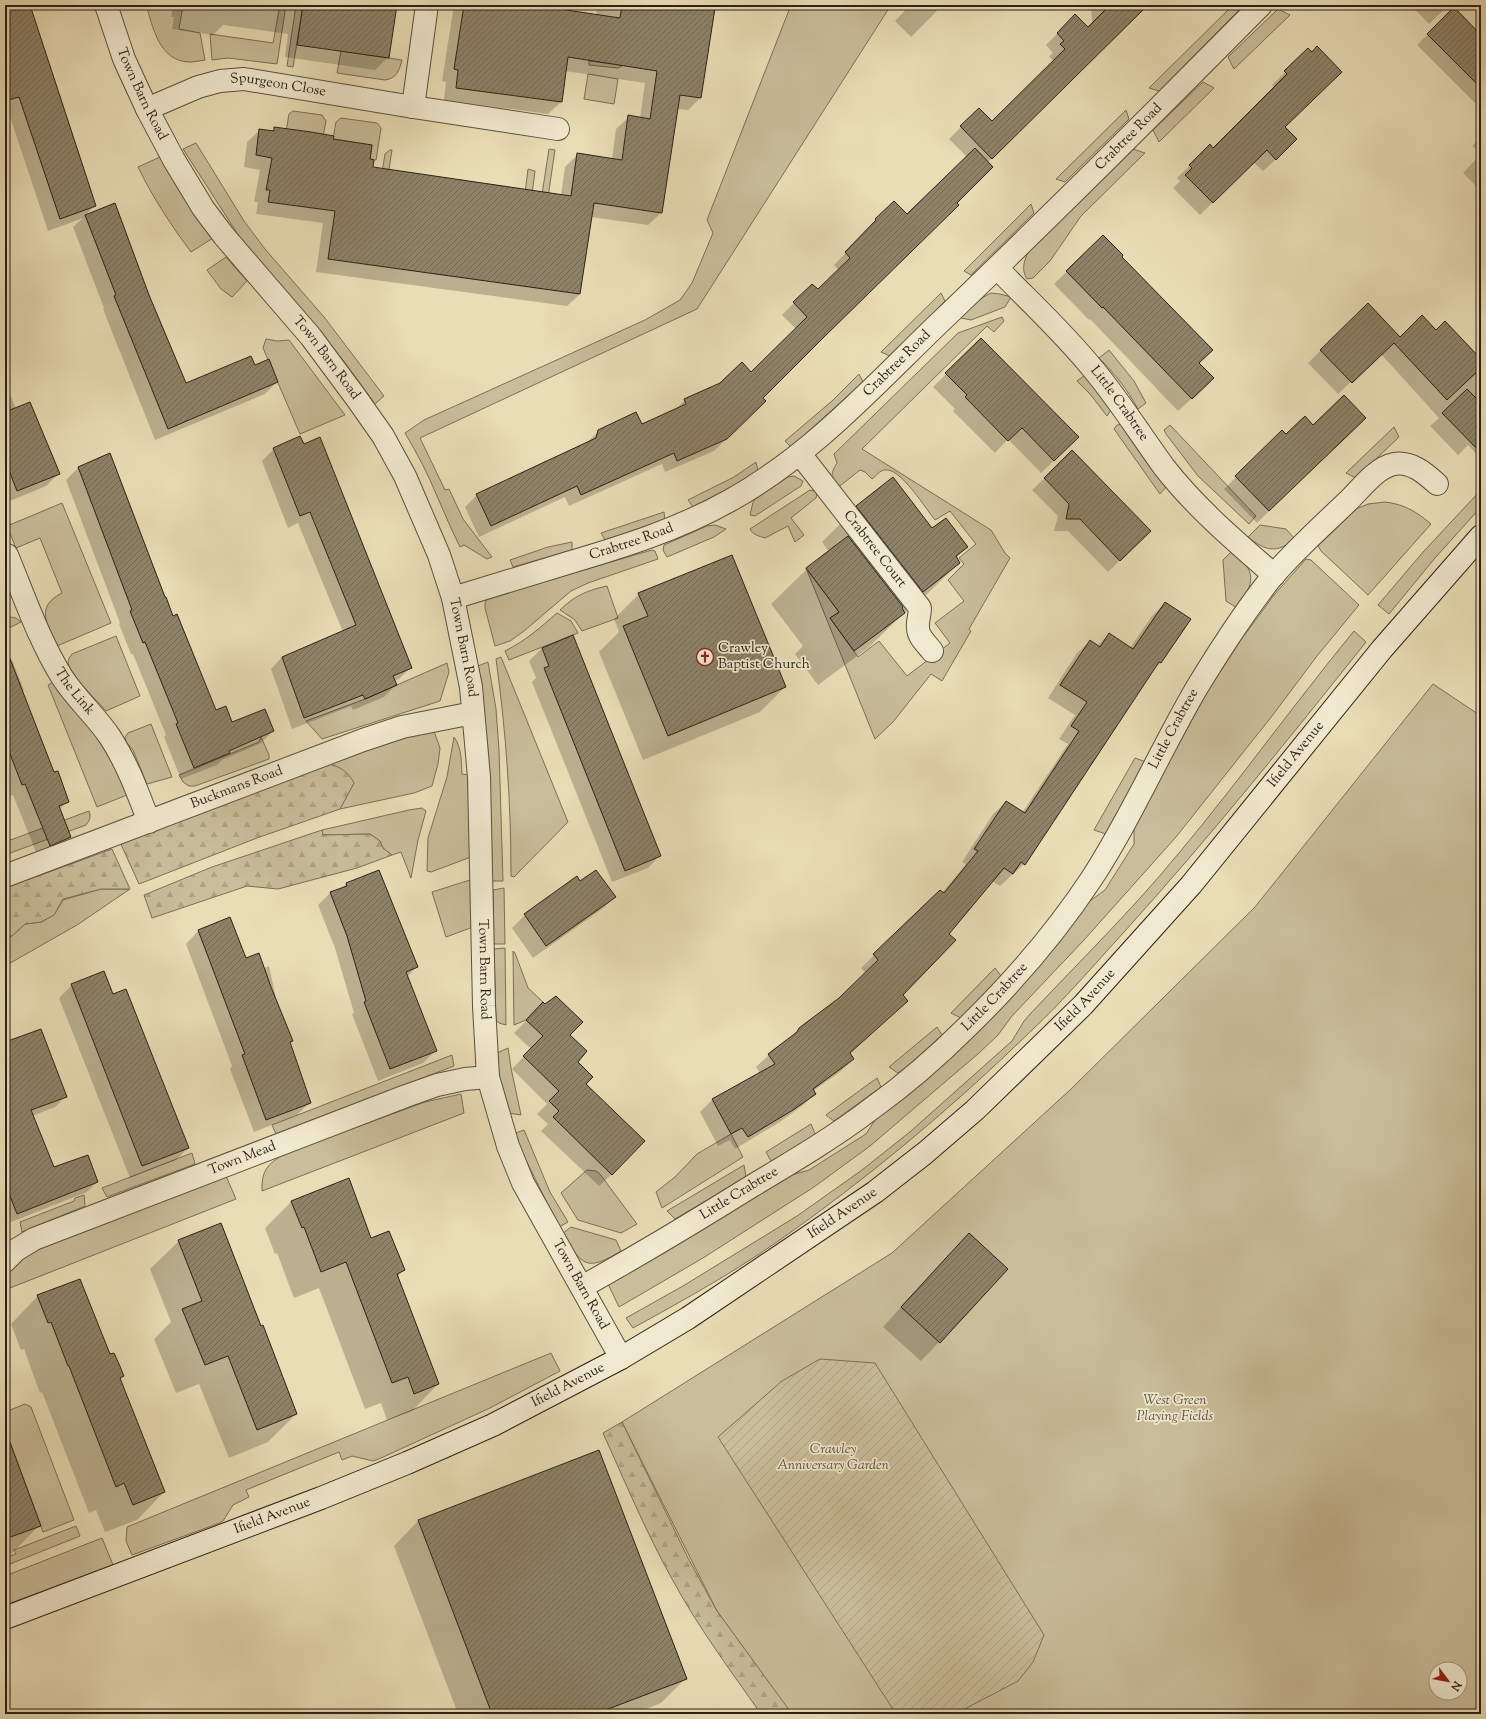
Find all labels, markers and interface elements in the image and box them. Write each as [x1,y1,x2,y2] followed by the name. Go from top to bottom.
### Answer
[111,45,172,144] street label: Town Barn Road
[230,69,327,102] street label: Spurgeon Close
[1091,99,1167,175] street label: Crabtree Road
[287,312,365,404] street label: Town Barn Road
[859,326,936,402] street label: Crabtree Road
[1085,362,1153,446] street label: Little Crabtree
[838,507,911,592] street label: Crabtree Court
[587,518,677,566] street label: Crabtree Road
[443,596,482,698] street label: Town Barn Road
[718,639,810,675] place label: Crawley Baptist Church
[695,647,715,667] church icon: Crawley Baptist Church
[49,664,99,720] street label: The Link
[1145,685,1204,773] street label: Little Crabtree
[1264,717,1329,792] street label: Ifield Avenue
[188,761,286,815] street label: Buckmans Road
[472,919,495,1020] street label: Town Barn Road
[958,958,1033,1036] street label: Little Crabtree
[1051,965,1121,1037] street label: Ifield Avenue
[206,1137,279,1181] street label: Town Mead
[697,1162,782,1226] street label: Little Crabtree
[804,1183,882,1244] street label: Ifield Avenue
[547,1236,613,1334] street label: Town Barn Road
[528,1358,609,1413] street label: Ifield Avenue
[1137,1391,1214,1427] park label: West Green Playing Fields
[777,1440,890,1476] park label: Crawley Anniversary Garden
[231,1493,313,1540] street label: Ifield Avenue
[1428,1661,1468,1701] north arrow
[1446,1677,1465,1694] text: N

